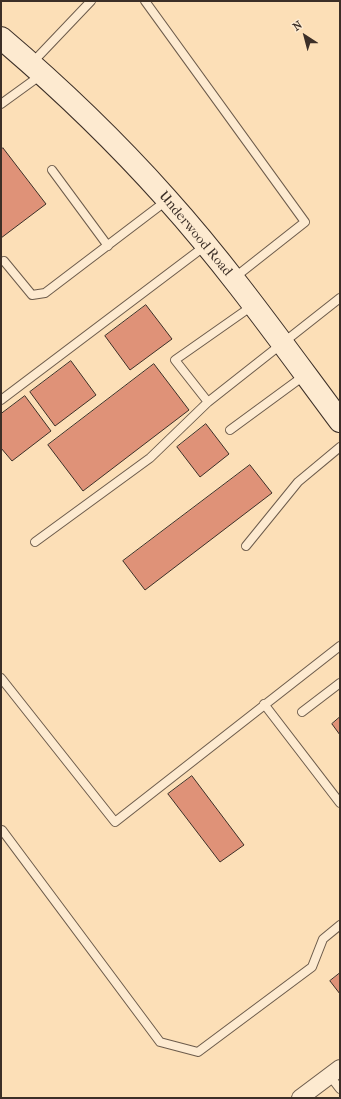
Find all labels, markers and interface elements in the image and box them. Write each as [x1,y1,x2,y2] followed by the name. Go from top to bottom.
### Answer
[285,16,325,56] north arrow
[290,18,305,34] text: N
[155,188,235,280] street label: Underwood Road

